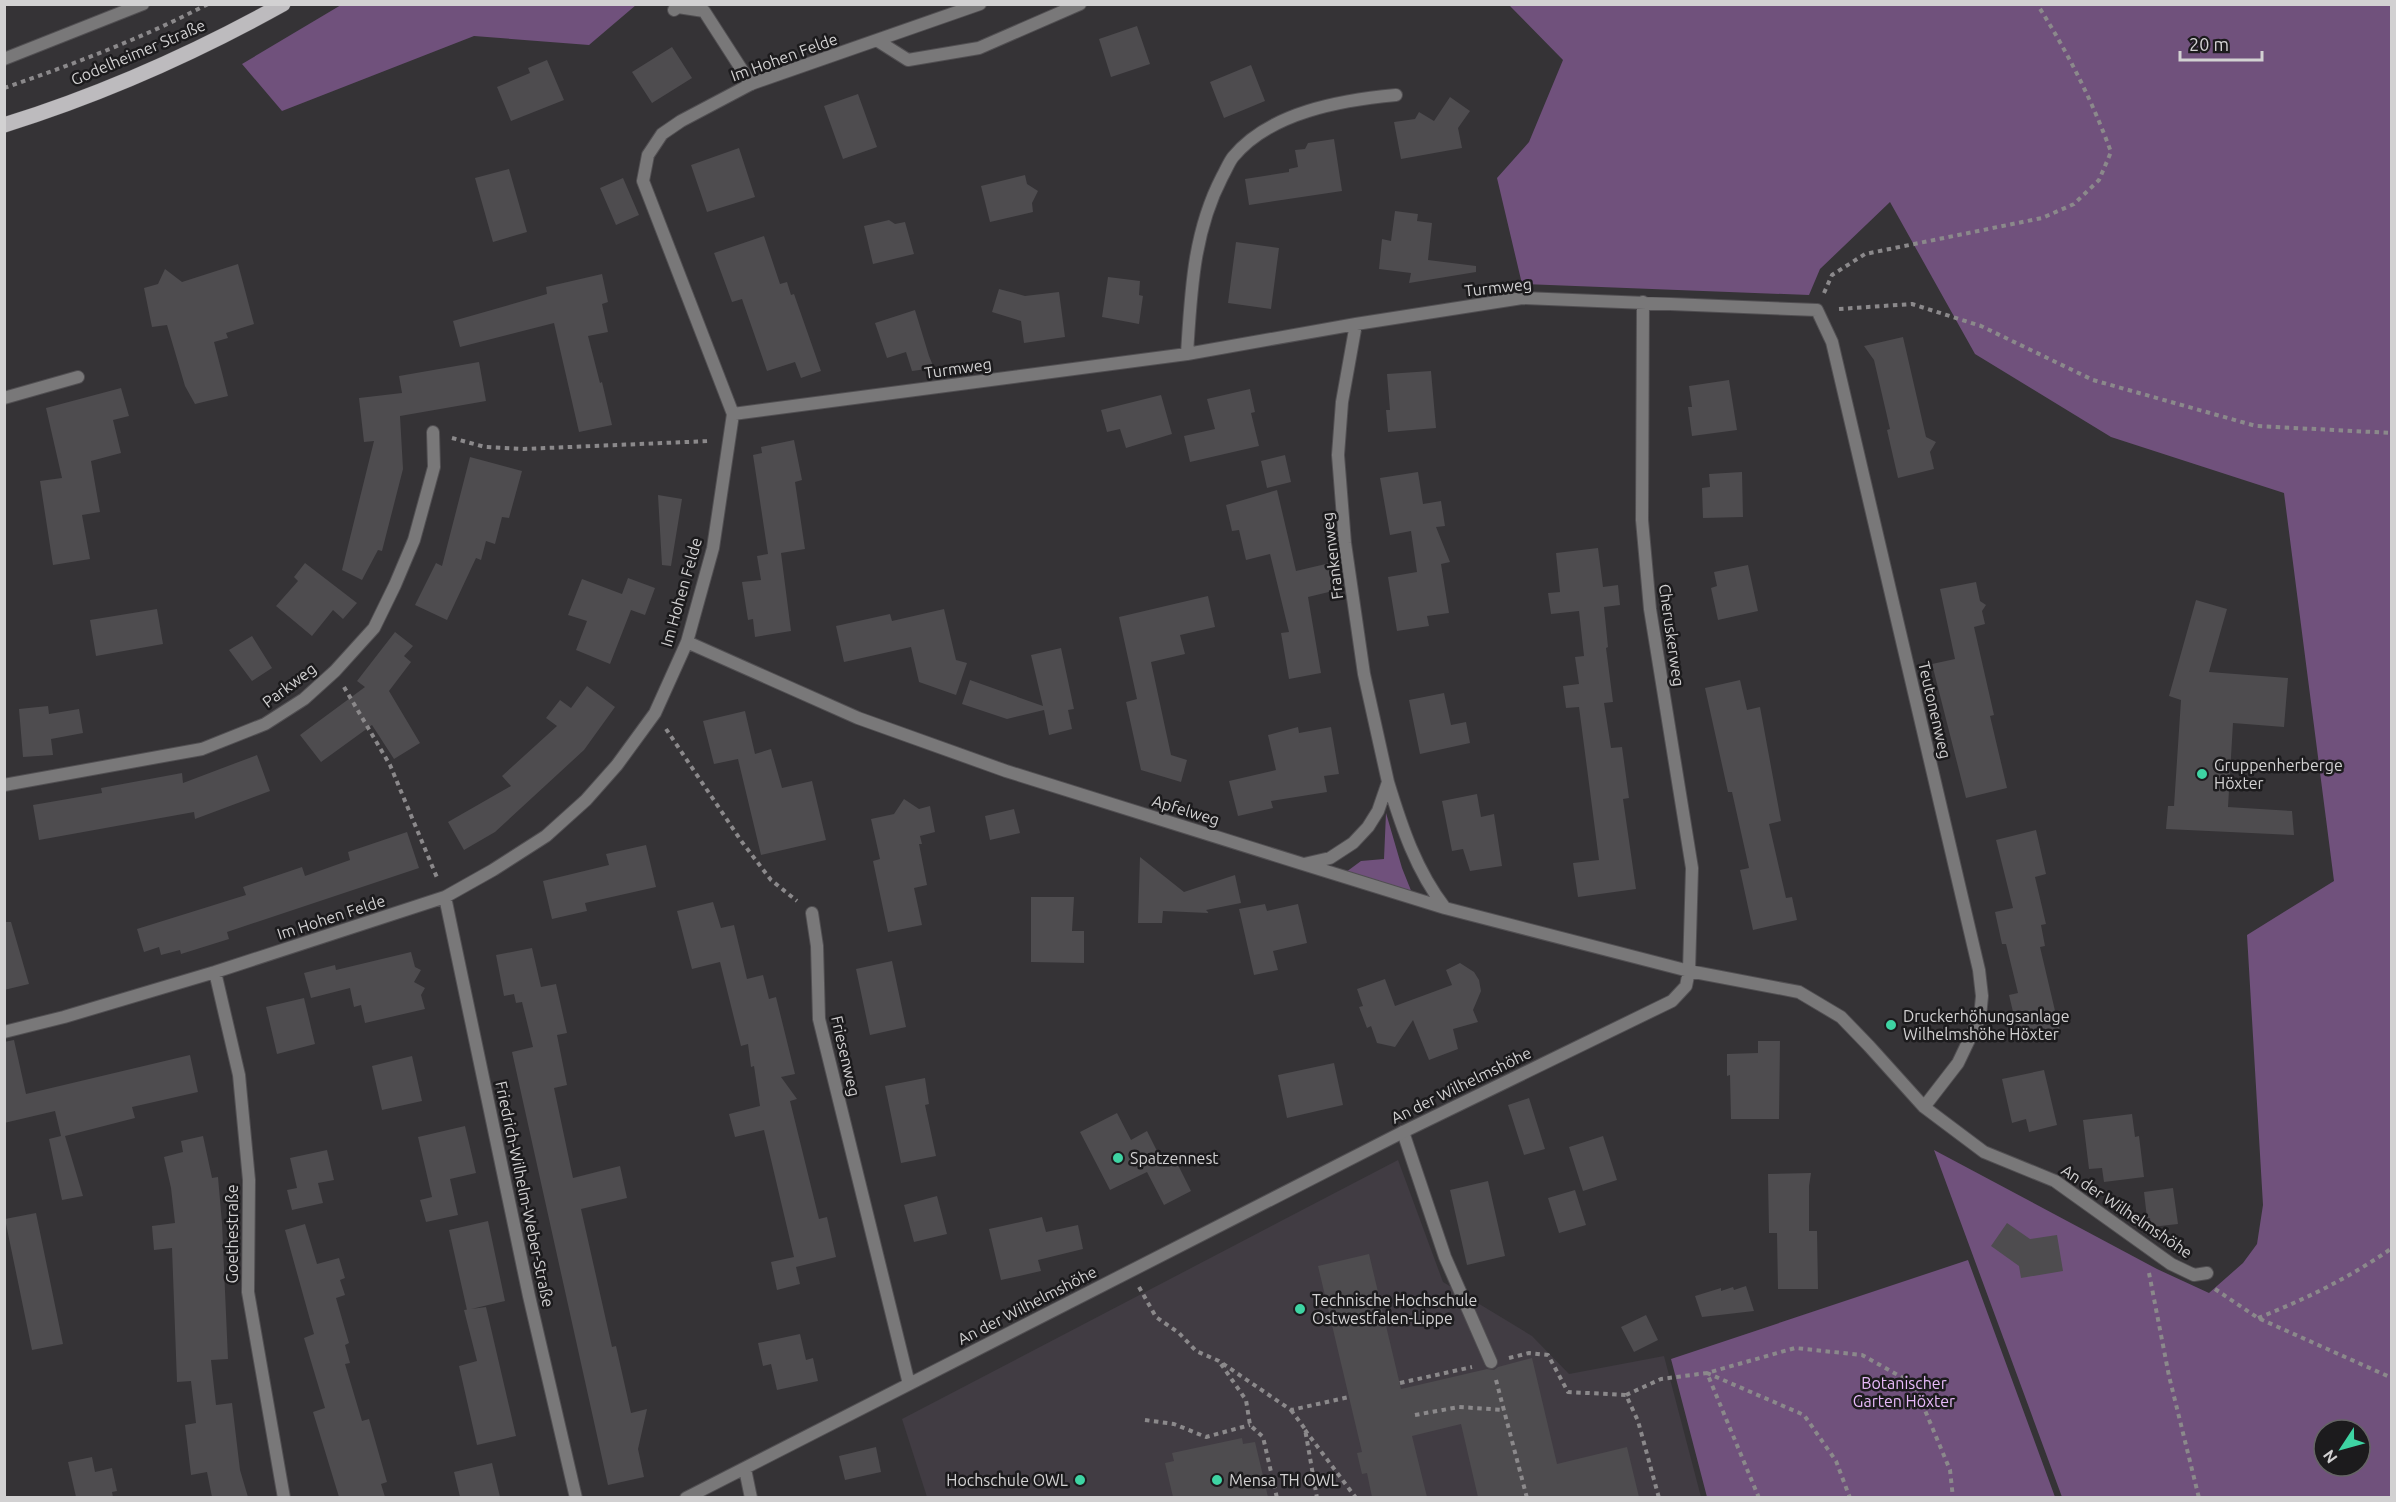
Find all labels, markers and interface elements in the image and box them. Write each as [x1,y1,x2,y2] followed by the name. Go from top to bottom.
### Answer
[68,16,208,88] street label: Godelheimer Straße
[2180,24,2262,62] scale bar
[728,29,840,85] street label: Im Hohen Felde
[2189,34,2229,54] text: 20 m
[1463,275,1533,299] street label: Turmweg
[923,354,993,382] street label: Turmweg
[1318,511,1346,601] street label: Frankenweg
[657,535,705,649] street label: Im Hohen Felde
[1656,583,1688,687] street label: Cheruskerweg
[259,659,319,711] street label: Parkweg
[1915,660,1955,760] street label: Teutonenweg
[2214,756,2343,792] place label: Gruppenherberge Höxter
[2195,767,2209,781] marker: Gruppenherberge Höxter
[1150,791,1222,829] street label: Apfelweg
[275,891,387,943] street label: Im Hohen Felde
[1903,1007,2070,1043] place label: Druckerhöhungsanlage Wilhelmshöhe Höxter
[828,1014,864,1098] street label: Friesenweg
[1884,1018,1898,1032] marker: Druckerhöhungsanlage Wilhelmshöhe Höxter
[1388,1043,1534,1127] street label: An der Wilhelmshöhe
[492,1079,558,1309] street label: Friedrich-Wilhelm-Weber-Straße
[1130,1149,1219,1167] place label: Spatzennest
[1111,1151,1125,1165] marker: Spatzennest
[2058,1161,2196,1261] street label: An der Wilhelmshöhe
[223,1184,241,1284] street label: Goethestraße
[954,1262,1100,1348] street label: An der Wilhelmshöhe
[1312,1291,1477,1327] place label: Technische Hochschule Ostwestfalen-Lippe
[1293,1302,1307,1316] marker: Technische Hochschule Ostwestfalen-Lippe
[1853,1374,1955,1410] park label: Botanischer Garten Höxter
[2312,1418,2372,1478] north arrow
[2319,1447,2341,1467] text: N
[946,1471,1068,1489] place label: Hochschule OWL
[1229,1471,1339,1489] place label: Mensa TH OWL
[1073,1473,1087,1487] marker: Hochschule OWL
[1210,1473,1224,1487] marker: Mensa TH OWL

